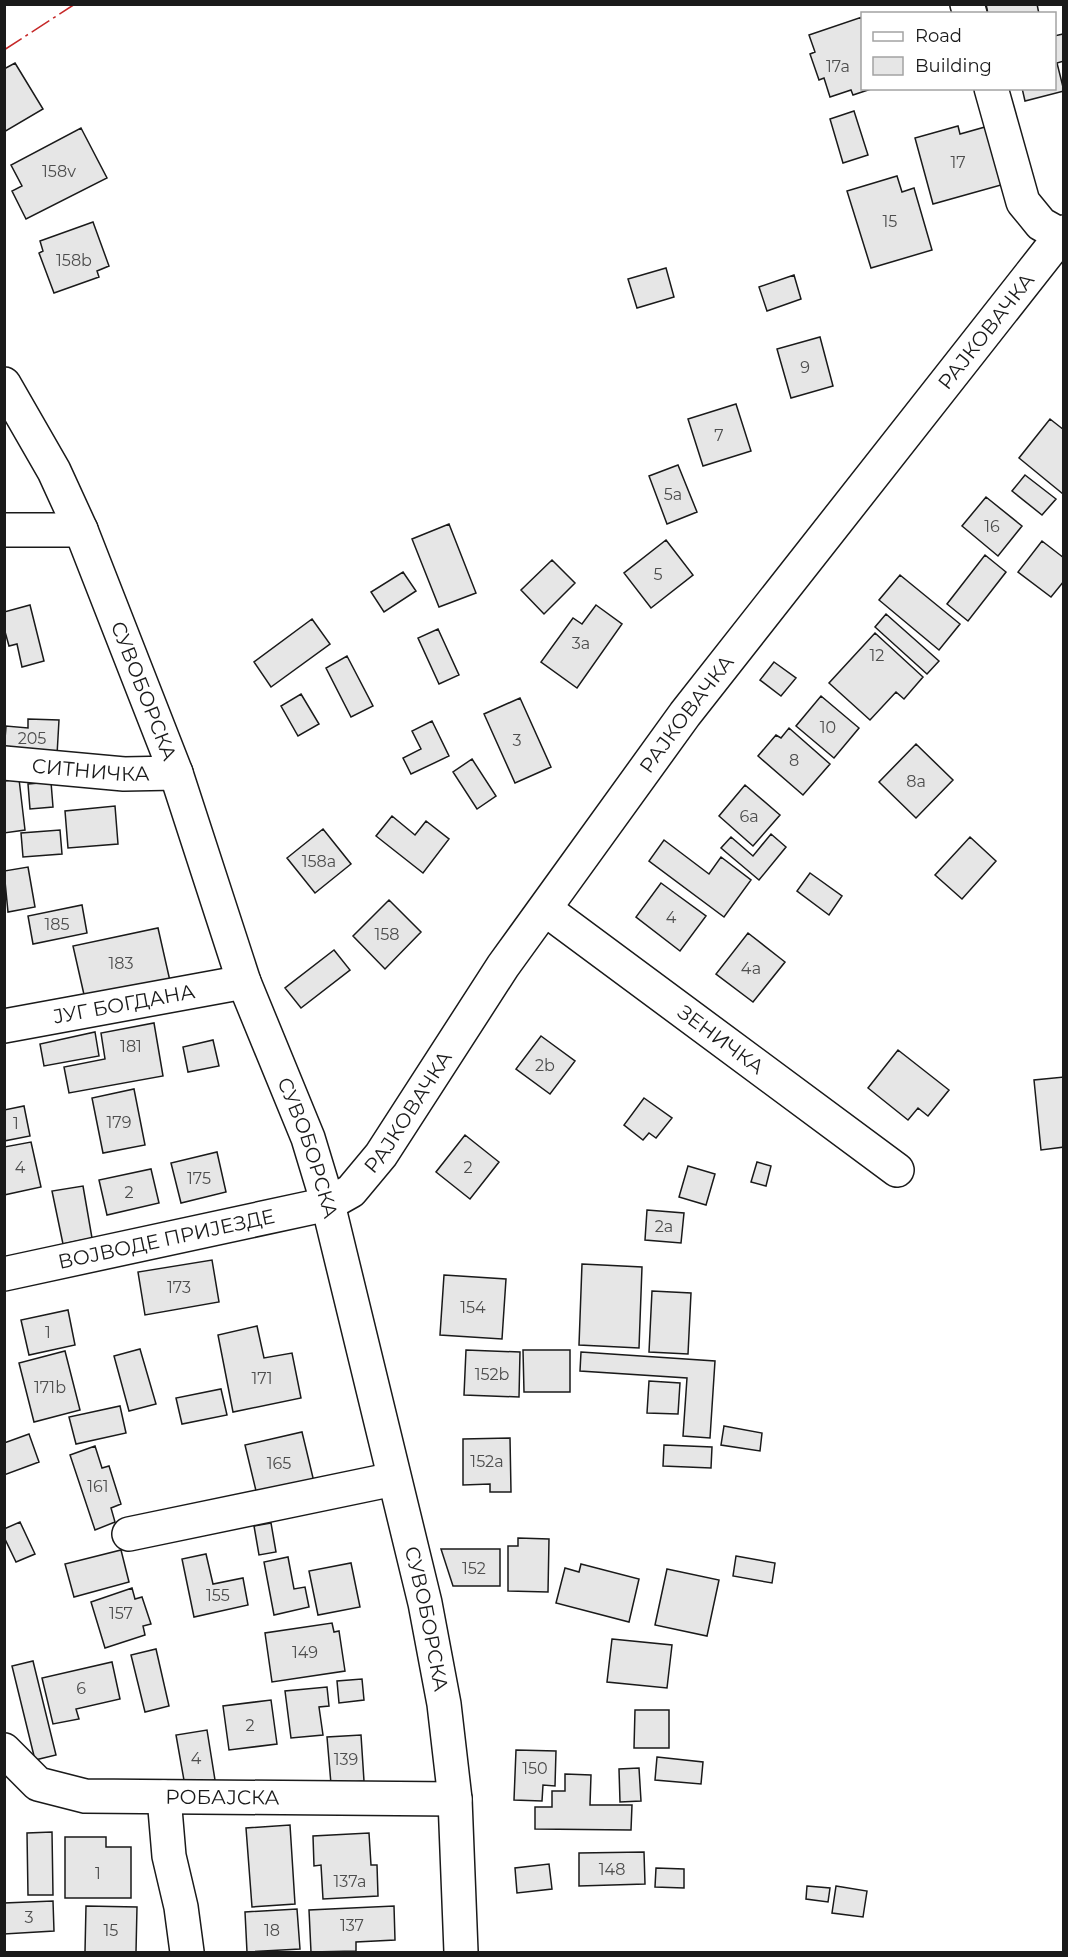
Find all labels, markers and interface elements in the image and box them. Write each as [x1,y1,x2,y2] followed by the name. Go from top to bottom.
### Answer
[861,12,1056,90] legend
[915,25,962,47] text: Road
[915,55,992,77] text: Building
[826,57,850,76] house number: 17a
[950,153,966,172] house number: 17
[42,162,76,181] house number: 158v
[883,212,897,231] house number: 15
[56,251,92,270] house number: 158b
[933,268,1039,394] street label: РАЈКОВАЧКА
[800,358,810,377] house number: 9
[714,426,724,445] house number: 7
[664,485,682,504] house number: 5a
[984,517,1000,536] house number: 16
[653,565,663,584] house number: 5
[106,618,182,764] street label: СУВОБОРСКА
[572,634,590,653] house number: 3a
[870,646,884,665] house number: 12
[634,650,739,778] street label: РАЈКОВАЧКА
[820,718,836,737] house number: 10
[18,729,46,748] house number: 205
[512,731,522,750] house number: 3
[789,751,799,770] house number: 8
[31,754,150,786] street label: СИТНИЧКА
[906,772,926,791] house number: 8a
[739,807,759,826] house number: 6a
[302,852,336,871] house number: 158a
[666,908,677,927] house number: 4
[44,915,70,934] house number: 185
[374,925,400,944] house number: 158
[108,954,134,973] house number: 183
[741,959,761,978] house number: 4a
[51,979,197,1029] street label: ЈУГ БОГДАНА
[673,1000,769,1079] street label: ЗЕНИЧКА
[120,1037,142,1056] house number: 181
[359,1046,457,1178] street label: РАЈКОВАЧКА
[535,1056,555,1075] house number: 2b
[272,1074,343,1221] street label: СУВОБОРСКА
[107,1113,131,1132] house number: 179
[13,1114,19,1133] house number: 1
[15,1158,26,1177] house number: 4
[463,1158,473,1177] house number: 2
[187,1169,211,1188] house number: 175
[124,1183,134,1202] house number: 2
[56,1204,277,1274] street label: ВОЈВОДЕ ПРИЈЕЗДЕ
[655,1217,673,1236] house number: 2a
[167,1278,191,1297] house number: 173
[460,1298,486,1317] house number: 154
[45,1323,51,1342] house number: 1
[475,1365,509,1384] house number: 152b
[251,1369,273,1388] house number: 171
[34,1378,66,1397] house number: 171b
[470,1452,504,1471] house number: 152a
[267,1454,291,1473] house number: 165
[87,1477,109,1496] house number: 161
[400,1544,453,1693] street label: СУВОБОРСКА
[462,1559,486,1578] house number: 152
[206,1586,230,1605] house number: 155
[109,1604,133,1623] house number: 157
[292,1643,318,1662] house number: 149
[76,1679,86,1698] house number: 6
[245,1716,255,1735] house number: 2
[191,1749,202,1768] house number: 4
[334,1750,358,1769] house number: 139
[522,1759,548,1778] house number: 150
[165,1785,280,1810] street label: РОБАЈСКА
[599,1860,625,1879] house number: 148
[95,1864,101,1883] house number: 1
[334,1872,366,1891] house number: 137a
[24,1908,34,1927] house number: 3
[340,1916,364,1935] house number: 137
[104,1921,118,1940] house number: 15
[264,1921,280,1940] house number: 18

